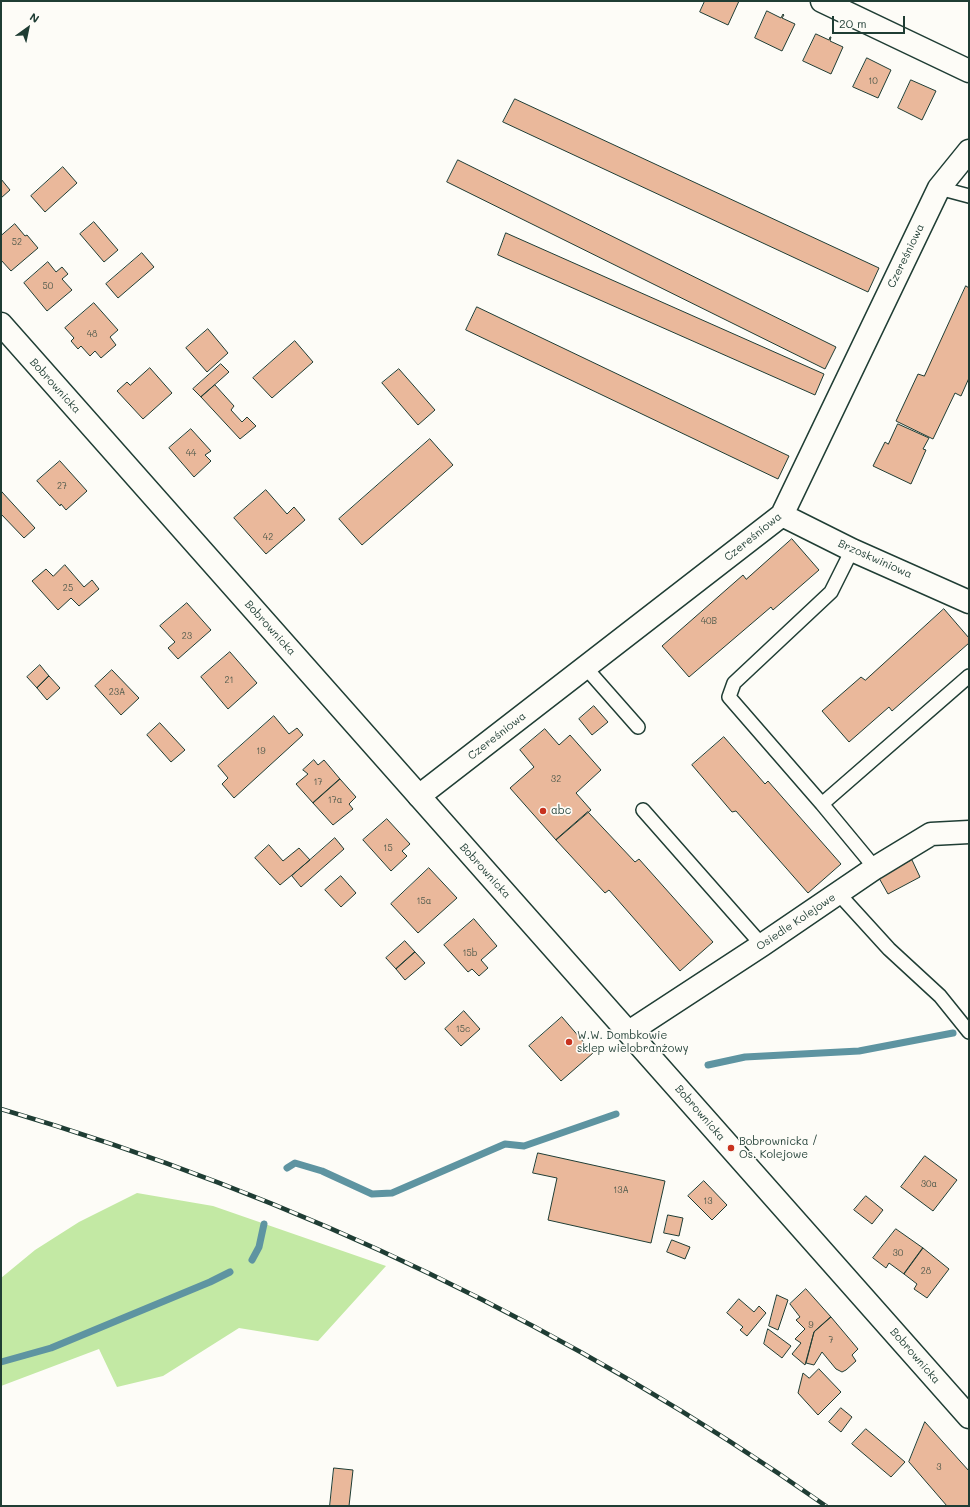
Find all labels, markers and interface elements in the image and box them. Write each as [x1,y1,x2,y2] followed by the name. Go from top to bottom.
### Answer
[8,8,48,48] north arrow
[834,8,907,34] scale bar
[27,9,42,26] text: N
[839,15,867,31] text: 20 m
[868,76,878,86] house number: 10
[885,222,927,290] street label: Czereśniowa
[12,237,22,247] house number: 52
[43,281,53,291] house number: 50
[87,329,97,339] house number: 48
[27,356,83,416] street label: Bobrownicka
[186,448,196,458] house number: 44
[57,481,67,491] house number: 27
[722,510,784,564] street label: Czereśniowa
[263,532,273,542] house number: 42
[836,537,914,581] street label: Brzoskwiniowa
[63,583,73,593] house number: 25
[242,598,298,658] street label: Bobrownicka
[701,616,717,626] house number: 40B
[182,631,192,641] house number: 23
[224,675,234,685] house number: 21
[109,687,125,697] house number: 23A
[465,709,529,763] street label: Czereśniowa
[256,746,266,756] house number: 19
[551,774,561,784] house number: 32
[313,777,323,787] house number: 17
[328,795,342,805] house number: 17a
[551,804,571,818] place label: abc
[538,806,548,816] marker: abc
[457,841,513,901] street label: Bobrownicka
[383,843,393,853] house number: 15
[754,891,838,953] street label: Osiedle Kolejowe
[417,896,431,906] house number: 15a
[462,948,478,958] house number: 15b
[456,1024,470,1034] house number: 15c
[577,1029,688,1055] place label: W.W. Dombkowie sklep wielobranżowy
[564,1037,574,1047] marker: W.W. Dombkowie sklep wielobranżowy
[672,1082,728,1144] street label: Bobrownicka
[739,1135,818,1161] place label: Bobrownicka / Os. Kolejowe
[726,1143,736,1153] marker: Bobrownicka / Os. Kolejowe
[921,1179,937,1189] house number: 30a
[613,1185,629,1195] house number: 13A
[703,1196,713,1206] house number: 13
[893,1248,903,1258] house number: 30
[921,1266,931,1276] house number: 28
[808,1320,814,1330] house number: 9
[887,1325,943,1387] street label: Bobrownicka
[828,1335,834,1345] house number: 7
[936,1462,942,1472] house number: 3

